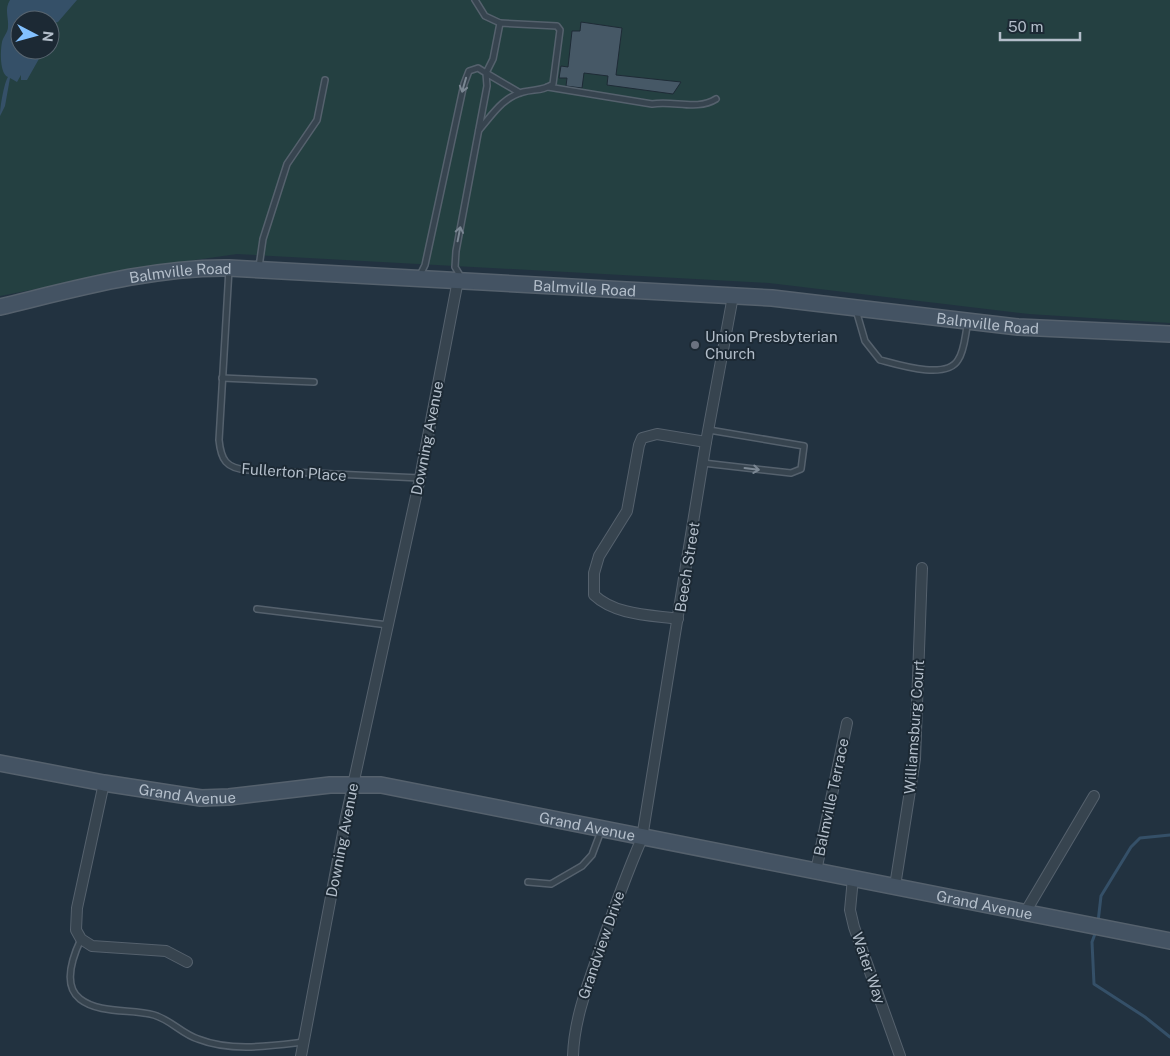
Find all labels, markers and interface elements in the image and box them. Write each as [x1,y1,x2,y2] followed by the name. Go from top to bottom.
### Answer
[10,10,60,60] north arrow
[1000,10,1080,42] scale bar
[1008,18,1043,35] text: 50 m
[39,30,56,43] text: N
[459,77,468,93] one-way arrow
[455,226,465,242] one-way arrow
[128,259,232,286] street label: Balmville Road
[533,276,636,299] street label: Balmville Road
[936,309,1039,336] street label: Balmville Road
[705,328,838,362] place label: Union Presbyterian Church
[689,339,701,351] marker: Union Presbyterian Church
[408,379,446,497] street label: Downing Avenue
[241,460,347,484] street label: Fullerton Place
[743,464,759,474] one-way arrow
[671,520,703,613] street label: Beech Street
[901,659,927,795] street label: Williamsburg Court
[810,736,852,858] street label: Balmville Terrace
[138,780,237,807] street label: Grand Avenue
[323,781,361,899] street label: Downing Avenue
[538,808,637,844] street label: Grand Avenue
[935,887,1034,922] street label: Grand Avenue
[575,889,627,1001] street label: Grandview Drive
[849,930,889,1006] street label: Water Way

